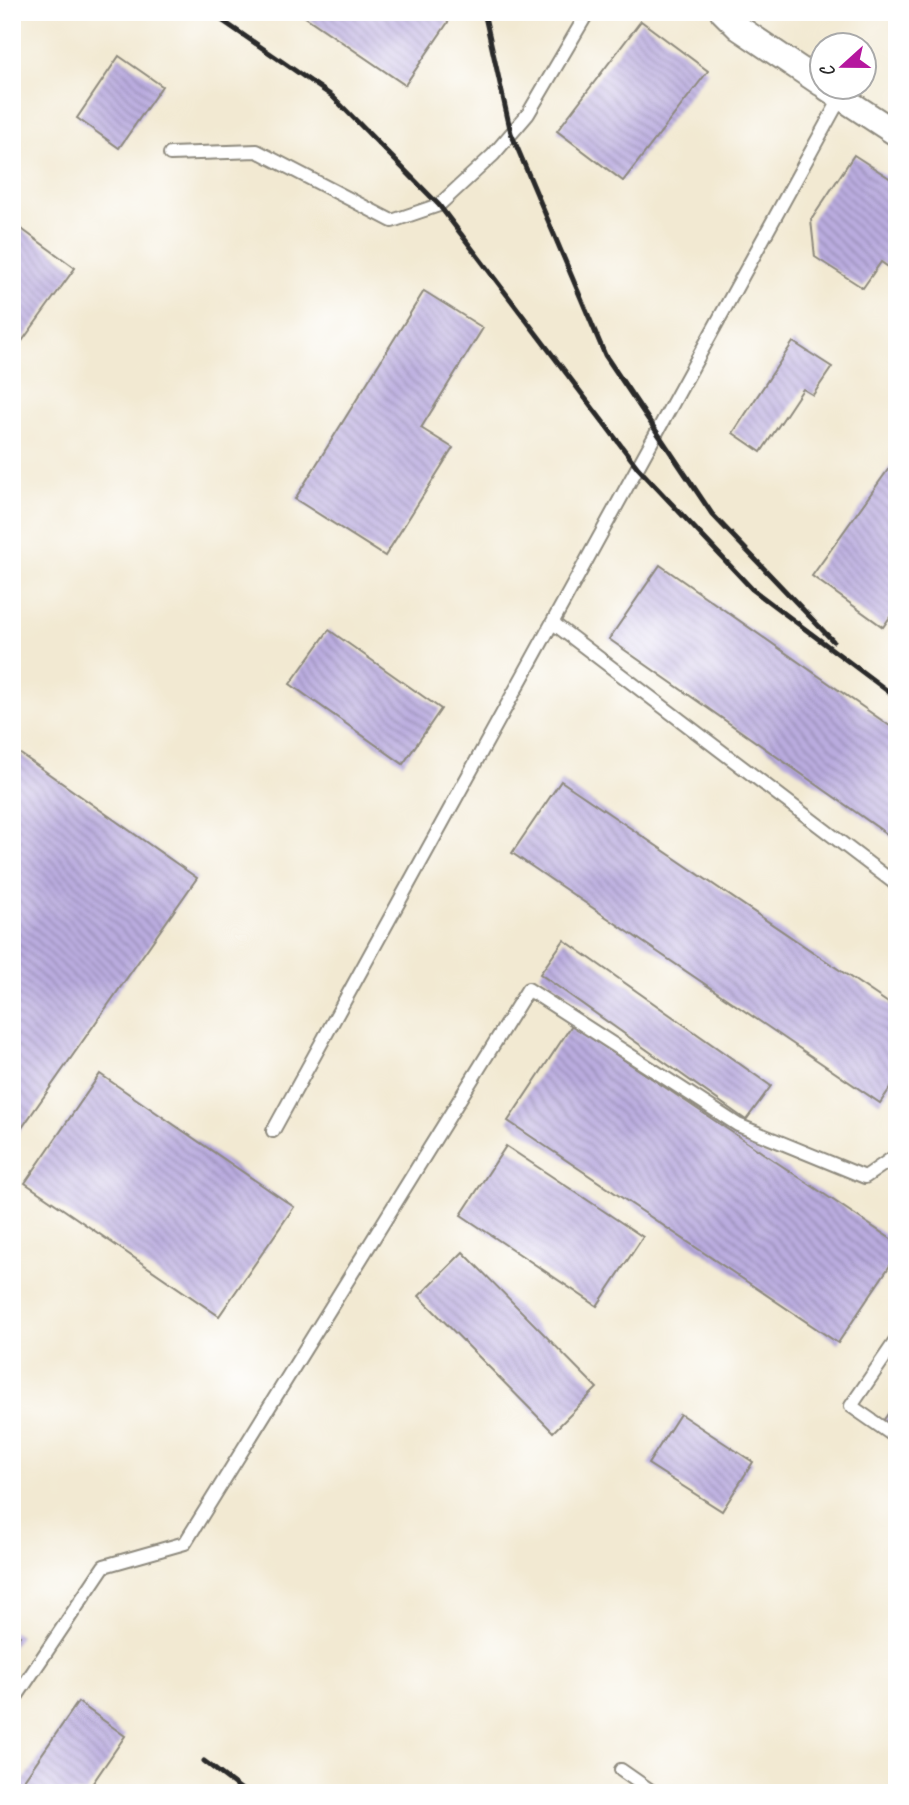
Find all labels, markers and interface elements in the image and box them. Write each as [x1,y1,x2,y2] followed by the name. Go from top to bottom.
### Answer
[808,32,878,102] north arrow
[814,61,841,80] text: С

